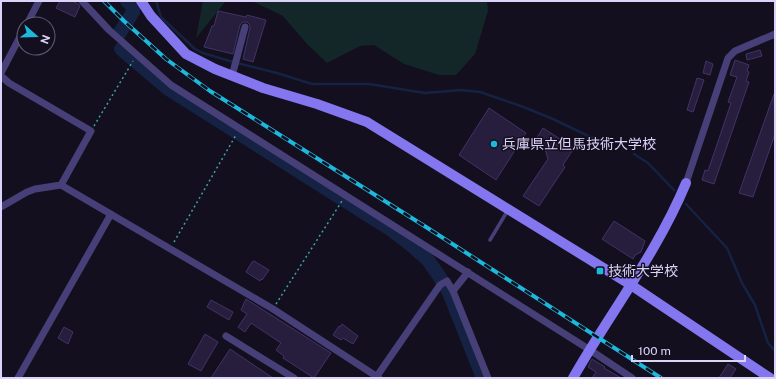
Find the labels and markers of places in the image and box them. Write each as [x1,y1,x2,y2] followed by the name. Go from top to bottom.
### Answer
[502,136,656,152] place label: 兵庫県立但馬技術大学校
[489,139,499,149] marker: 兵庫県立但馬技術大学校
[608,263,678,279] place label: 技術大学校
[595,266,605,276] marker: 技術大学校

